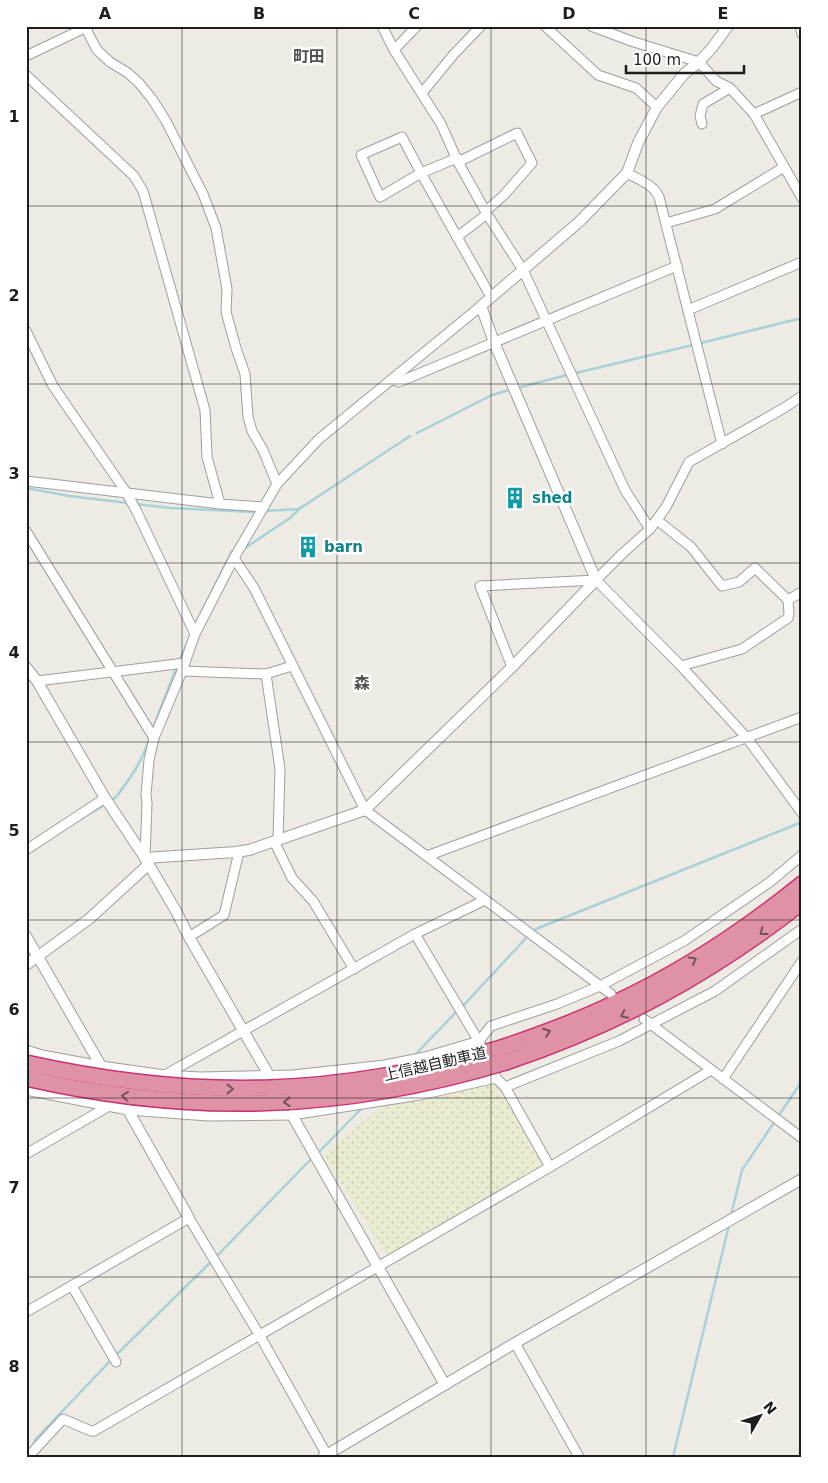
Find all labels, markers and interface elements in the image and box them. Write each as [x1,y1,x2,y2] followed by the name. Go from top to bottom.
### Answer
[99,4,112,23] text: A
[253,4,265,23] text: B
[408,4,420,23] text: C
[562,4,576,23] text: D
[718,4,728,23] text: E
[626,42,743,74] scale bar
[293,47,325,66] district label: 町田
[633,51,681,69] text: 100 m
[8,107,20,126] text: 1
[8,286,20,305] text: 2
[8,464,20,483] text: 3
[502,485,528,511] building icon: shed
[532,489,573,507] place label: shed
[295,534,321,560] building icon: barn
[324,538,363,556] place label: barn
[8,643,20,662] text: 4
[354,674,370,693] district label: 森
[8,821,20,840] text: 5
[760,926,769,934] one-way arrow
[687,957,696,967] one-way arrow
[8,1000,20,1019] text: 6
[620,1009,629,1019] one-way arrow
[542,1028,551,1038] one-way arrow
[382,1043,488,1085] street label: 上信越自動車道
[227,1084,235,1094] one-way arrow
[120,1091,128,1102] one-way arrow
[282,1097,290,1108] one-way arrow
[8,1178,20,1197] text: 7
[8,1357,20,1376] text: 8
[736,1390,786,1440] north arrow
[760,1398,780,1417] text: N

